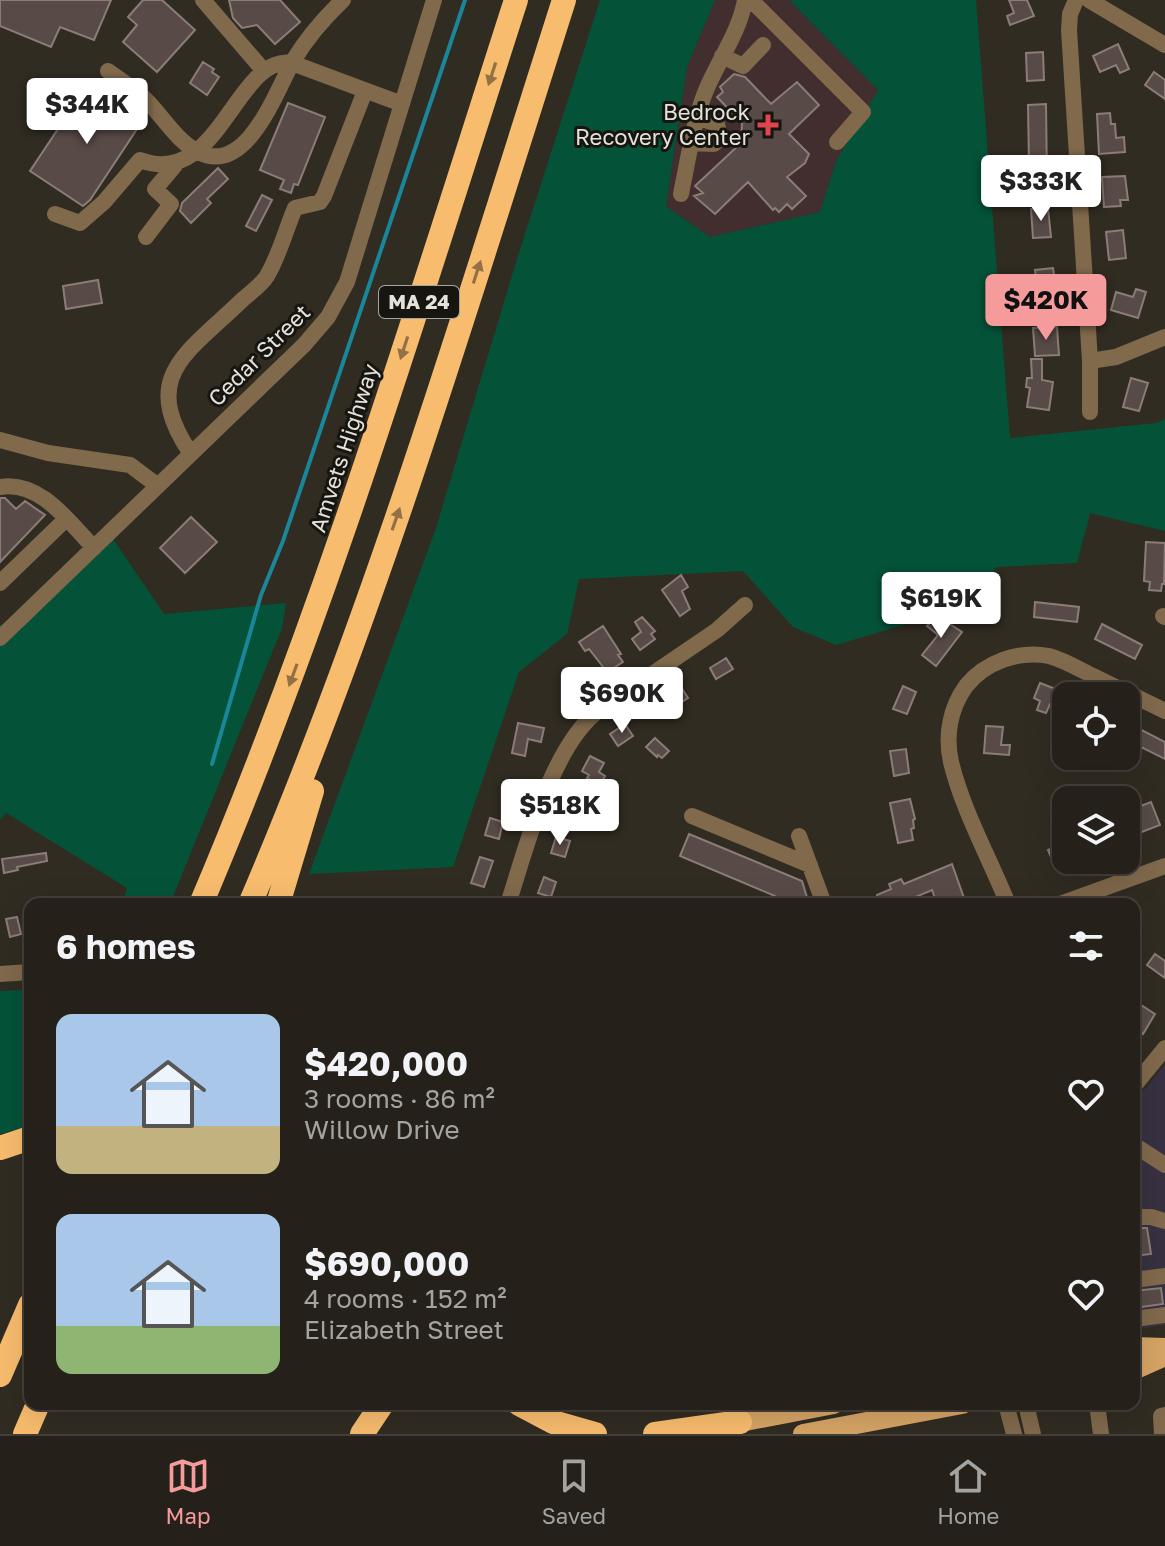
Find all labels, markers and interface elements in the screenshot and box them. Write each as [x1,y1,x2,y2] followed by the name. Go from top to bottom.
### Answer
[486,63,498,87] one-way arrow
[31,78,143,146] pin: $344K
[45,88,129,119] text: $344K
[575,98,750,150] place label: Bedrock Recovery Center
[757,114,779,136] marker: Bedrock Recovery Center
[985,155,1097,223] pin: $333K
[999,165,1083,196] text: $333K
[471,259,484,283] one-way arrow
[990,274,1102,342] pin: $420K
[1003,284,1089,315] text: $420K
[379,286,459,318] road number: MA 24
[202,298,315,411] street label: Cedar Street
[397,337,410,361] one-way arrow
[304,360,383,535] street label: Amvets Highway
[391,507,403,531] one-way arrow
[885,572,997,640] pin: $619K
[900,582,982,613] text: $619K
[286,663,298,687] one-way arrow
[566,667,678,735] pin: $690K
[579,677,665,708] text: $690K
[1052,682,1140,874] map controls
[1052,682,1140,770] button: locate
[504,779,616,847] pin: $518K
[1052,786,1140,874] button: layers
[519,789,601,820] text: $518K
[1064,924,1108,968] icon: filters
[56,926,196,966] text: 6 homes
[304,1043,468,1083] text: $420,000
[120,1046,216,1142] icon: home
[1064,1072,1108,1116] icon: heart
[304,1083,495,1114] text: 3 rooms · 86 m²
[304,1114,460,1145] text: Willow Drive
[304,1243,469,1283] text: $690,000
[120,1246,216,1342] icon: home
[1064,1272,1108,1316] icon: heart
[304,1283,507,1314] text: 4 rooms · 152 m²
[304,1314,504,1345] text: Elizabeth Street
[166,1454,211,1529] tab: Map
[542,1454,606,1529] tab: Saved
[937,1454,999,1529] tab: Home

